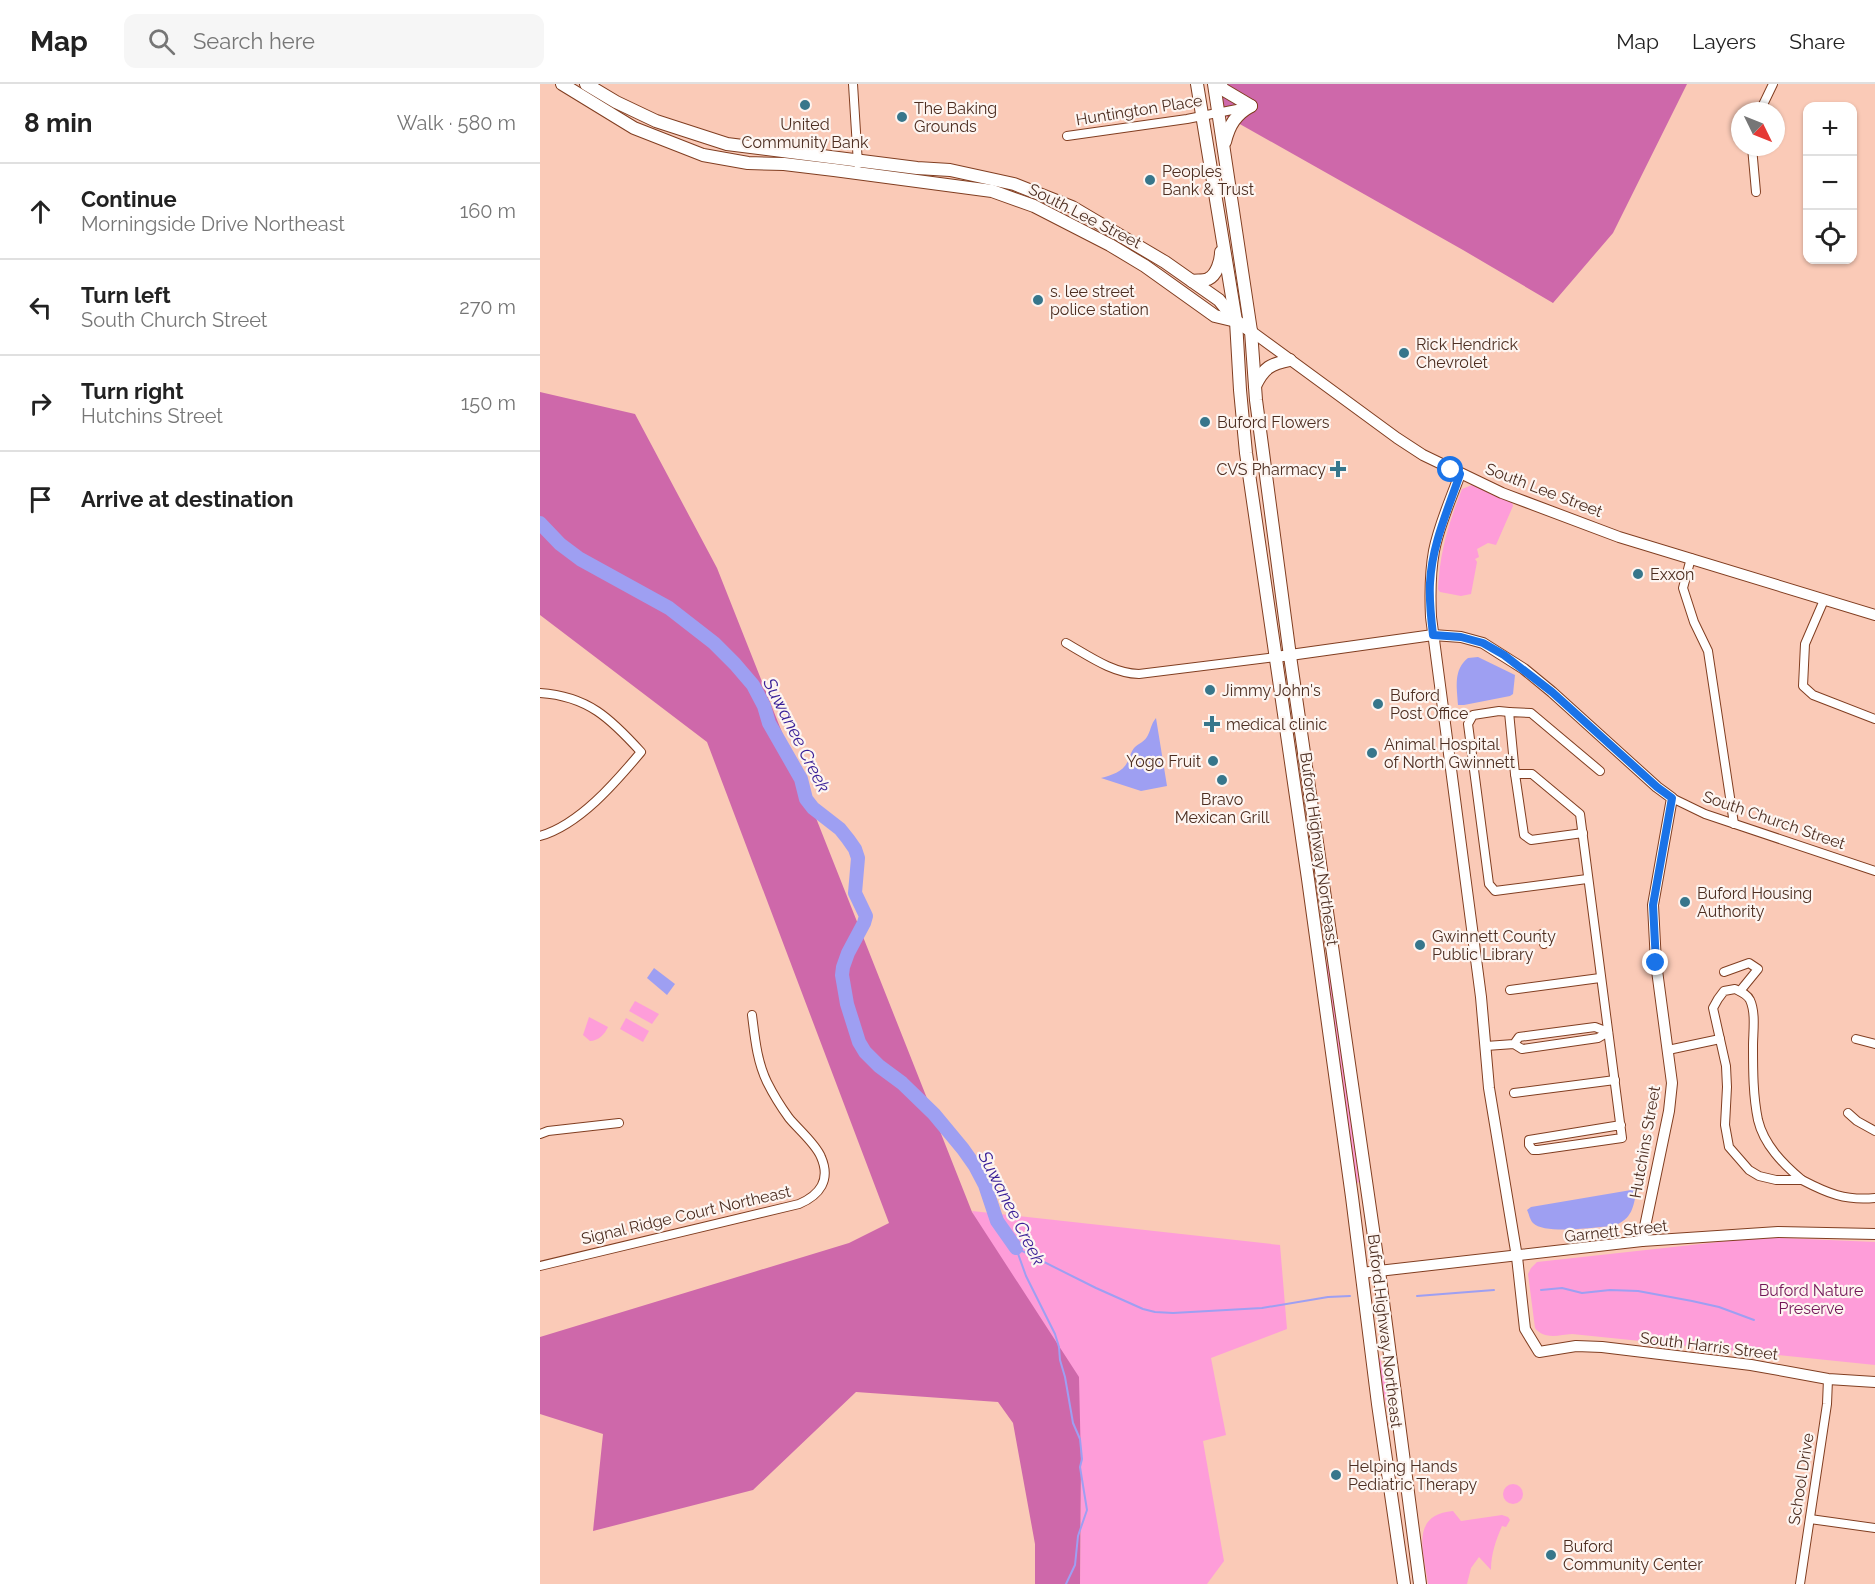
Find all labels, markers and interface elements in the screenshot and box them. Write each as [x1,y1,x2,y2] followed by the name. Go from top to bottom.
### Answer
[124,14,544,68] search box
[30,25,88,58] text: Map
[145,25,178,58] icon: search
[193,28,315,54] text: Search here
[1616,29,1659,54] text: Map
[1692,29,1756,54] text: Layers
[1789,29,1845,54] text: Share
[1074,91,1204,129] street label: Huntington Place
[798,98,812,112] marker: United Community Bank
[914,99,997,136] place label: The Baking Grounds
[1731,102,1785,156] north arrow
[1803,102,1857,264] map controls
[1803,102,1857,156] button: +
[24,108,92,138] text: 8 min
[895,110,909,124] marker: The Baking Grounds
[397,111,516,135] text: Walk · 580 m
[741,115,869,152] place label: United Community Bank
[1803,156,1857,210] button: −
[1162,162,1255,199] place label: Peoples Bank & Trust
[1143,173,1157,187] marker: Peoples Bank & Trust
[1025,179,1145,253] street label: South Lee Street
[81,186,177,212] text: Continue
[24,195,57,228] icon: ahead
[460,199,516,223] text: 160 m
[1803,210,1857,264] button: locate
[81,212,345,236] text: Morningside Drive Northeast
[81,282,171,308] text: Turn left
[1050,282,1149,319] place label: s. lee street police station
[24,291,57,324] icon: left
[1031,293,1045,307] marker: s. lee street police station
[459,295,516,319] text: 270 m
[81,308,268,332] text: South Church Street
[1416,335,1518,372] place label: Rick Hendrick Chevrolet
[1397,346,1411,360] marker: Rick Hendrick Chevrolet
[81,378,184,404] text: Turn right
[24,387,57,420] icon: right
[461,391,516,415] text: 150 m
[81,404,223,428] text: Hutchins Street
[1217,413,1330,432] place label: Buford Flowers
[1198,415,1212,429] marker: Buford Flowers
[1437,456,1463,482] route start
[1483,459,1606,521] street label: South Lee Street
[1216,460,1326,479] place label: CVS Pharmacy
[1331,462,1345,476] marker: CVS Pharmacy
[24,483,57,516] icon: arrive
[81,486,294,512] text: Arrive at destination
[1650,565,1694,584] place label: Exxon
[1631,567,1645,581] marker: Exxon
[759,673,835,796] water label: Suwanee Creek
[1222,681,1321,700] place label: Jimmy John's
[1203,683,1217,697] marker: Jimmy John's
[1390,686,1468,723] place label: Buford Post Office
[1371,697,1385,711] marker: Buford Post Office
[1203,715,1221,733] marker: medical clinic
[1226,715,1327,734] place label: medical clinic
[1384,735,1516,772] place label: Animal Hospital of North Gwinnett
[1365,746,1379,760] marker: Animal Hospital of North Gwinnett
[1296,751,1342,948] street label: Buford Highway Northeast
[1126,752,1202,771] place label: Yogo Fruit
[1206,754,1220,768] marker: Yogo Fruit
[1215,773,1229,787] marker: Bravo Mexican Grill
[1700,787,1848,853] street label: South Church Street
[1175,790,1270,827] place label: Bravo Mexican Grill
[1697,884,1812,921] place label: Buford Housing Authority
[1678,895,1692,909] marker: Buford Housing Authority
[1432,927,1556,964] place label: Gwinnett County Public Library
[1413,938,1427,952] marker: Gwinnett County Public Library
[1642,949,1668,975] route end
[1626,1084,1664,1200] street label: Hutchins Street
[974,1146,1050,1269] water label: Suwanee Creek
[579,1181,793,1248] street label: Signal Ridge Court Northeast
[1563,1216,1669,1246] street label: Garnett Street
[1364,1233,1406,1430] street label: Buford Highway Northeast
[1759,1281,1863,1318] park label: Buford Nature Preserve
[1639,1328,1780,1364] street label: South Harris Street
[1784,1432,1818,1526] street label: School Drive
[1348,1457,1478,1494] place label: Helping Hands Pediatric Therapy
[1329,1468,1343,1482] marker: Helping Hands Pediatric Therapy
[1563,1537,1703,1574] place label: Buford Community Center
[1544,1548,1558,1562] marker: Buford Community Center

